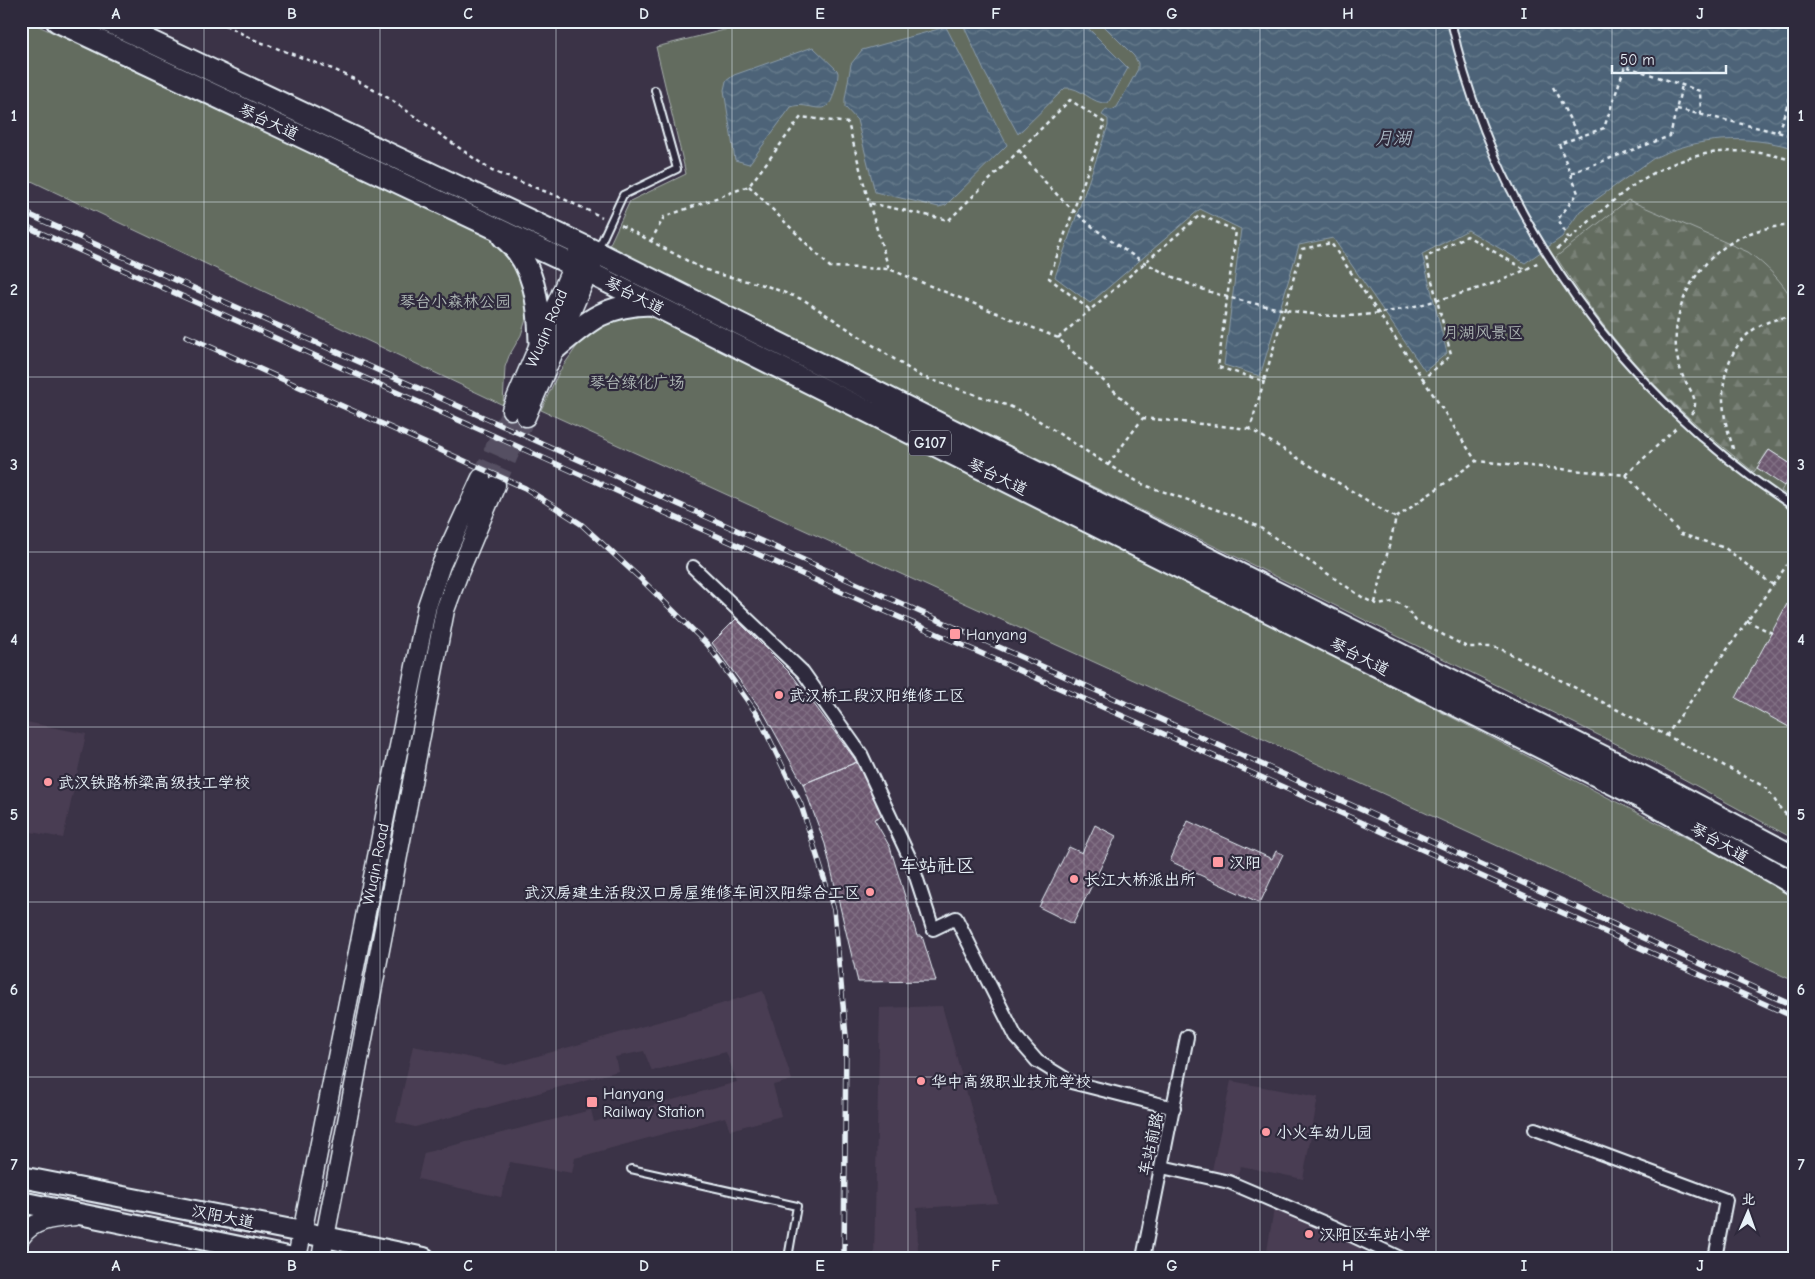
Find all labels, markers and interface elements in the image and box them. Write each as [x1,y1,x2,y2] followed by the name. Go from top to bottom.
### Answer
[112,5,121,23] text: A
[287,5,297,23] text: B
[463,5,473,23] text: C
[639,5,649,23] text: D
[815,5,825,23] text: E
[991,5,1001,23] text: F
[1166,5,1178,23] text: G
[1342,5,1354,23] text: H
[1521,5,1527,23] text: I
[1696,5,1704,23] text: J
[1612,42,1726,74] scale bar
[1620,51,1655,69] text: 50 m
[236,100,301,144] street label: 琴台大道
[11,107,17,125] text: 1
[1798,107,1804,125] text: 1
[1375,128,1413,149] water label: 月湖
[602,273,667,318] street label: 琴台大道
[10,281,18,299] text: 2
[1797,281,1805,299] text: 2
[522,287,571,370] street label: Wuqin Road
[399,293,511,311] park label: 琴台小森林公园
[1443,324,1523,342] park label: 月湖风景区
[589,374,685,392] park label: 琴台绿化广场
[909,430,951,456] road number: G107
[965,455,1030,499] street label: 琴台大道
[10,456,18,474] text: 3
[1797,456,1805,474] text: 3
[966,626,1027,644] place label: Hanyang
[948,627,962,641] marker: Hanyang
[10,631,18,649] text: 4
[1797,631,1805,649] text: 4
[1327,634,1392,679] street label: 琴台大道
[789,687,965,705] place label: 武汉桥工段汉阳维修工区
[773,689,785,701] marker: 武汉桥工段汉阳维修工区
[58,774,250,792] place label: 武汉铁路桥梁高级技工学校
[42,776,54,788] marker: 武汉铁路桥梁高级技工学校
[10,806,18,824] text: 5
[1797,806,1805,824] text: 5
[1687,819,1752,867] street label: 琴台大道
[359,822,393,907] street label: Wuqin Road
[1229,854,1261,872] place label: 汉阳
[899,855,975,877] district label: 车站社区
[1211,855,1225,869] marker: 汉阳
[1084,871,1196,889] place label: 长江大桥派出所
[1068,873,1080,885] marker: 长江大桥派出所
[524,884,860,902] place label: 武汉房建生活段汉口房屋维修车间汉阳综合工区
[864,886,876,898] marker: 武汉房建生活段汉口房屋维修车间汉阳综合工区
[10,981,18,999] text: 6
[1797,981,1805,999] text: 6
[931,1073,1091,1091] place label: 华中高级职业技术学校
[915,1075,927,1087] marker: 华中高级职业技术学校
[603,1085,705,1121] place label: Hanyang Railway Station
[585,1095,599,1109] marker: Hanyang Railway Station
[1136,1111,1166,1177] street label: 车站前路
[1276,1124,1372,1142] place label: 小火车幼儿园
[1260,1126,1272,1138] marker: 小火车幼儿园
[10,1156,18,1174] text: 7
[1797,1156,1805,1174] text: 7
[1722,1186,1772,1236] north arrow
[1741,1191,1756,1208] text: 北
[190,1202,256,1232] street label: 汉阳大道
[1319,1226,1431,1244] place label: 汉阳区车站小学
[1303,1228,1315,1240] marker: 汉阳区车站小学
[112,1257,121,1275] text: A
[287,1257,297,1275] text: B
[463,1257,473,1275] text: C
[639,1257,649,1275] text: D
[815,1257,825,1275] text: E
[991,1257,1001,1275] text: F
[1166,1257,1178,1275] text: G
[1342,1257,1354,1275] text: H
[1521,1257,1527,1275] text: I
[1696,1257,1704,1275] text: J

